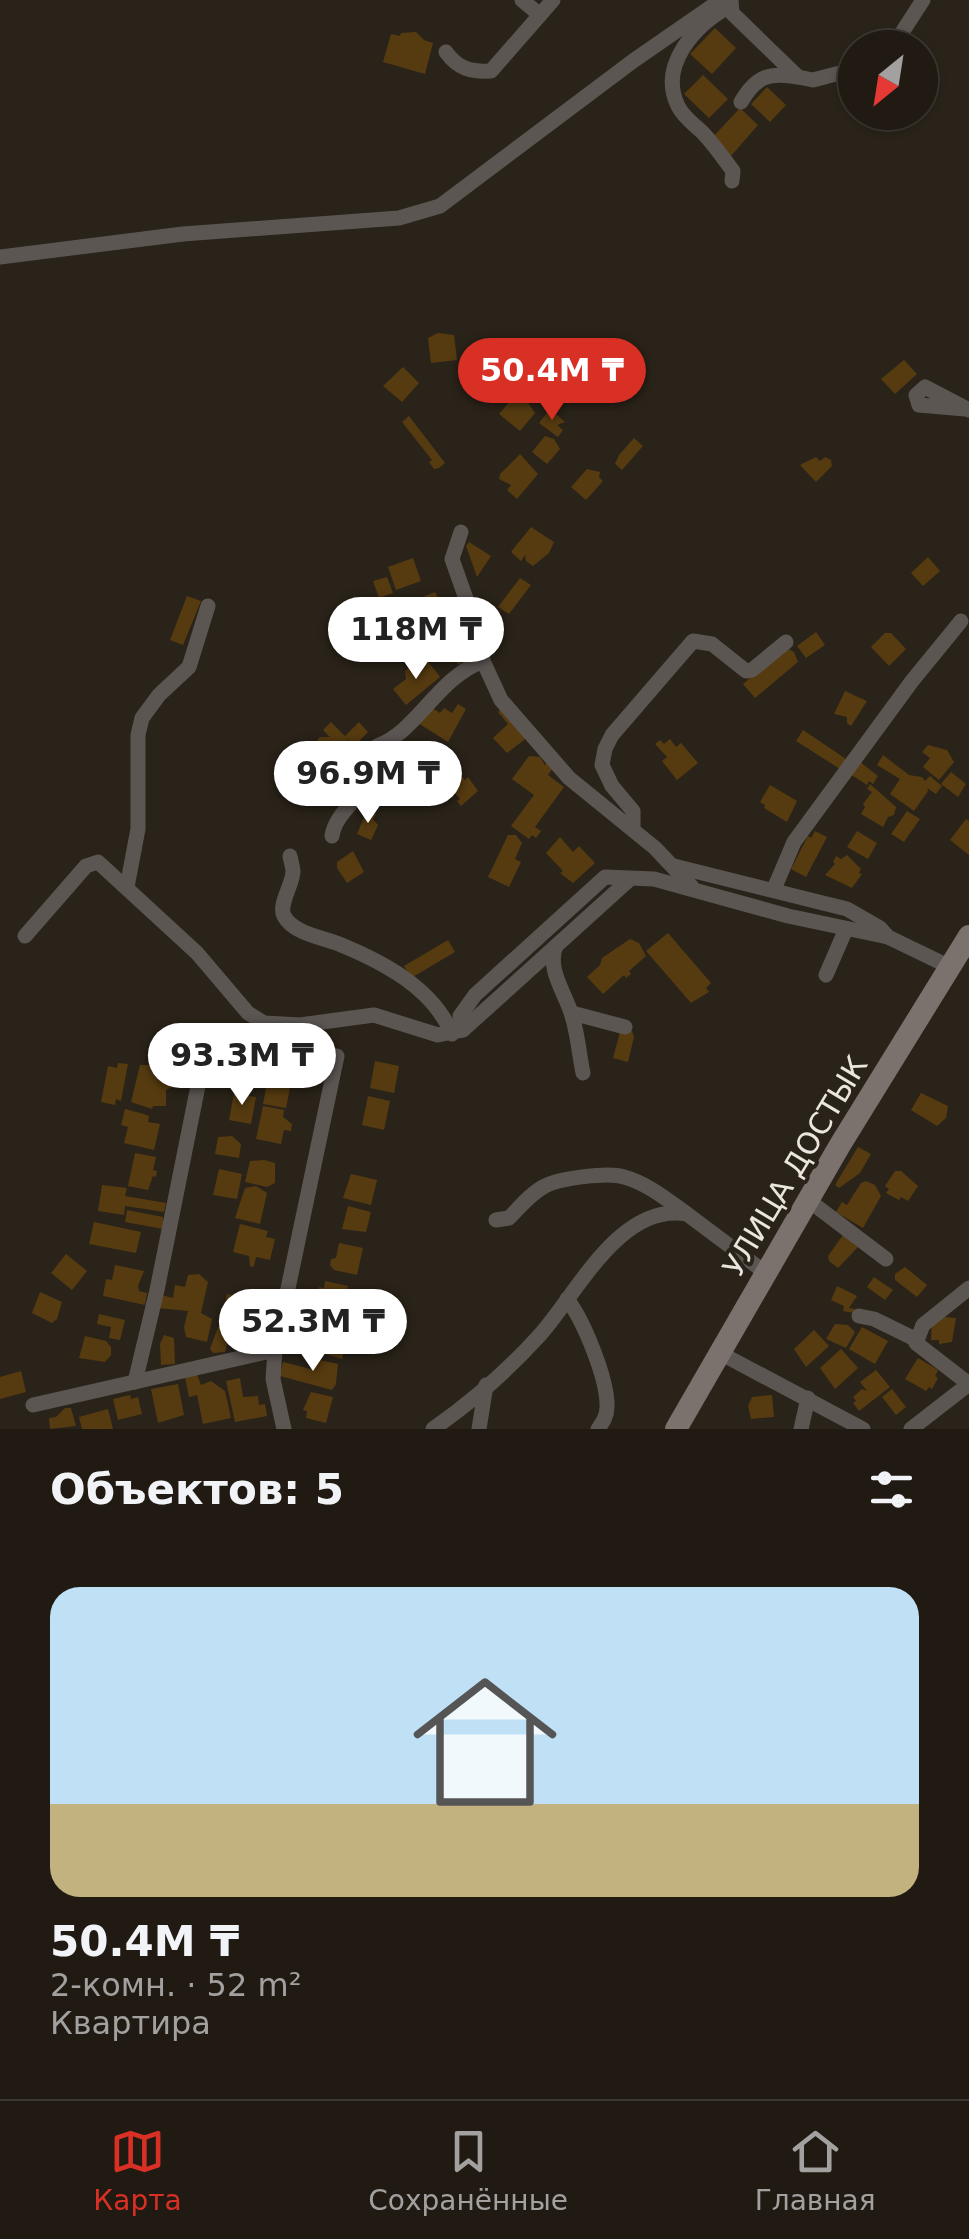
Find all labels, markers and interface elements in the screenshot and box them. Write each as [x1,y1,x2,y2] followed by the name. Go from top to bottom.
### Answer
[838,30,938,130] north arrow
[838,30,938,130] map controls
[460,338,644,423] pin: 50.4M ₸
[480,351,624,389] text: 50.4M ₸
[335,597,497,682] pin: 118M ₸
[350,610,482,648] text: 118M ₸
[276,741,460,826] pin: 96.9M ₸
[296,754,440,792] text: 96.9M ₸
[150,1023,334,1108] pin: 93.3M ₸
[170,1036,314,1074] text: 93.3M ₸
[715,1050,875,1282] street label: УЛИЦА ДОСТЫК
[221,1289,405,1374] pin: 52.3M ₸
[241,1302,385,1340] text: 52.3M ₸
[864,1462,919,1517] icon: filters
[50,1465,344,1514] text: Объектов: 5
[395,1652,575,1832] icon: home
[50,1917,239,1966] text: 50.4M ₸
[50,1966,301,2004] text: 2-комн. · 52 m²
[50,2004,211,2042] text: Квартира
[93,2124,182,2217] tab: Карта
[368,2124,568,2217] tab: Сохранённые
[755,2124,876,2217] tab: Главная

